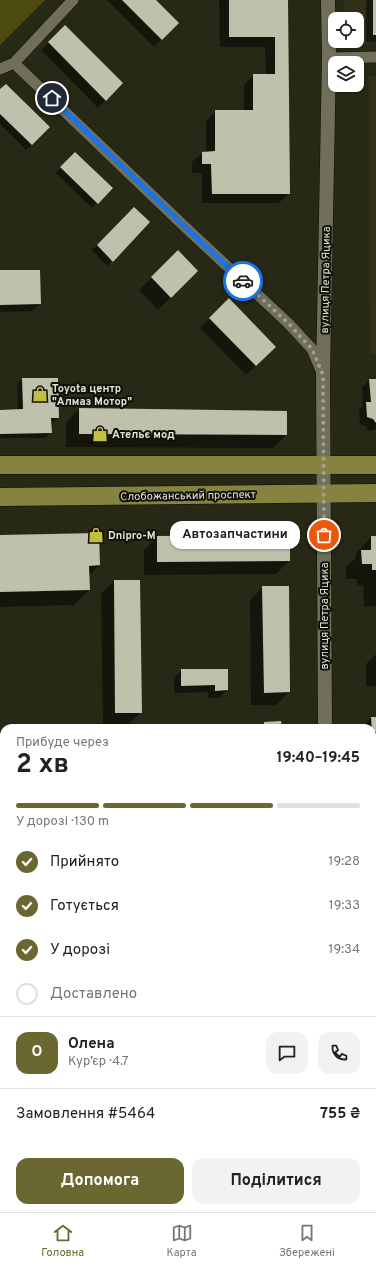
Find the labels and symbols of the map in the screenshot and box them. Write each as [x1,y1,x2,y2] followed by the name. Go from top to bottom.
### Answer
[35,81,69,115] pin
[318,226,334,334] street label: вулиця Петра Яцика
[223,261,263,301] courier
[52,382,132,409] place label: Toyota центр "Алмаз Мотор"
[31,385,49,403] shop icon: Toyota центр "Алмаз Мотор"
[91,425,109,443] shop icon: Ательє мод
[112,428,175,442] place label: Ательє мод
[120,488,256,504] street label: Слобожанський проспект
[307,518,341,552] pin
[170,521,300,549] callout: Автозапчастини
[87,526,105,544] shop icon: Dnipro-M
[108,529,156,543] place label: Dnipro-M
[318,562,332,670] street label: вулиця Петра Яцика

